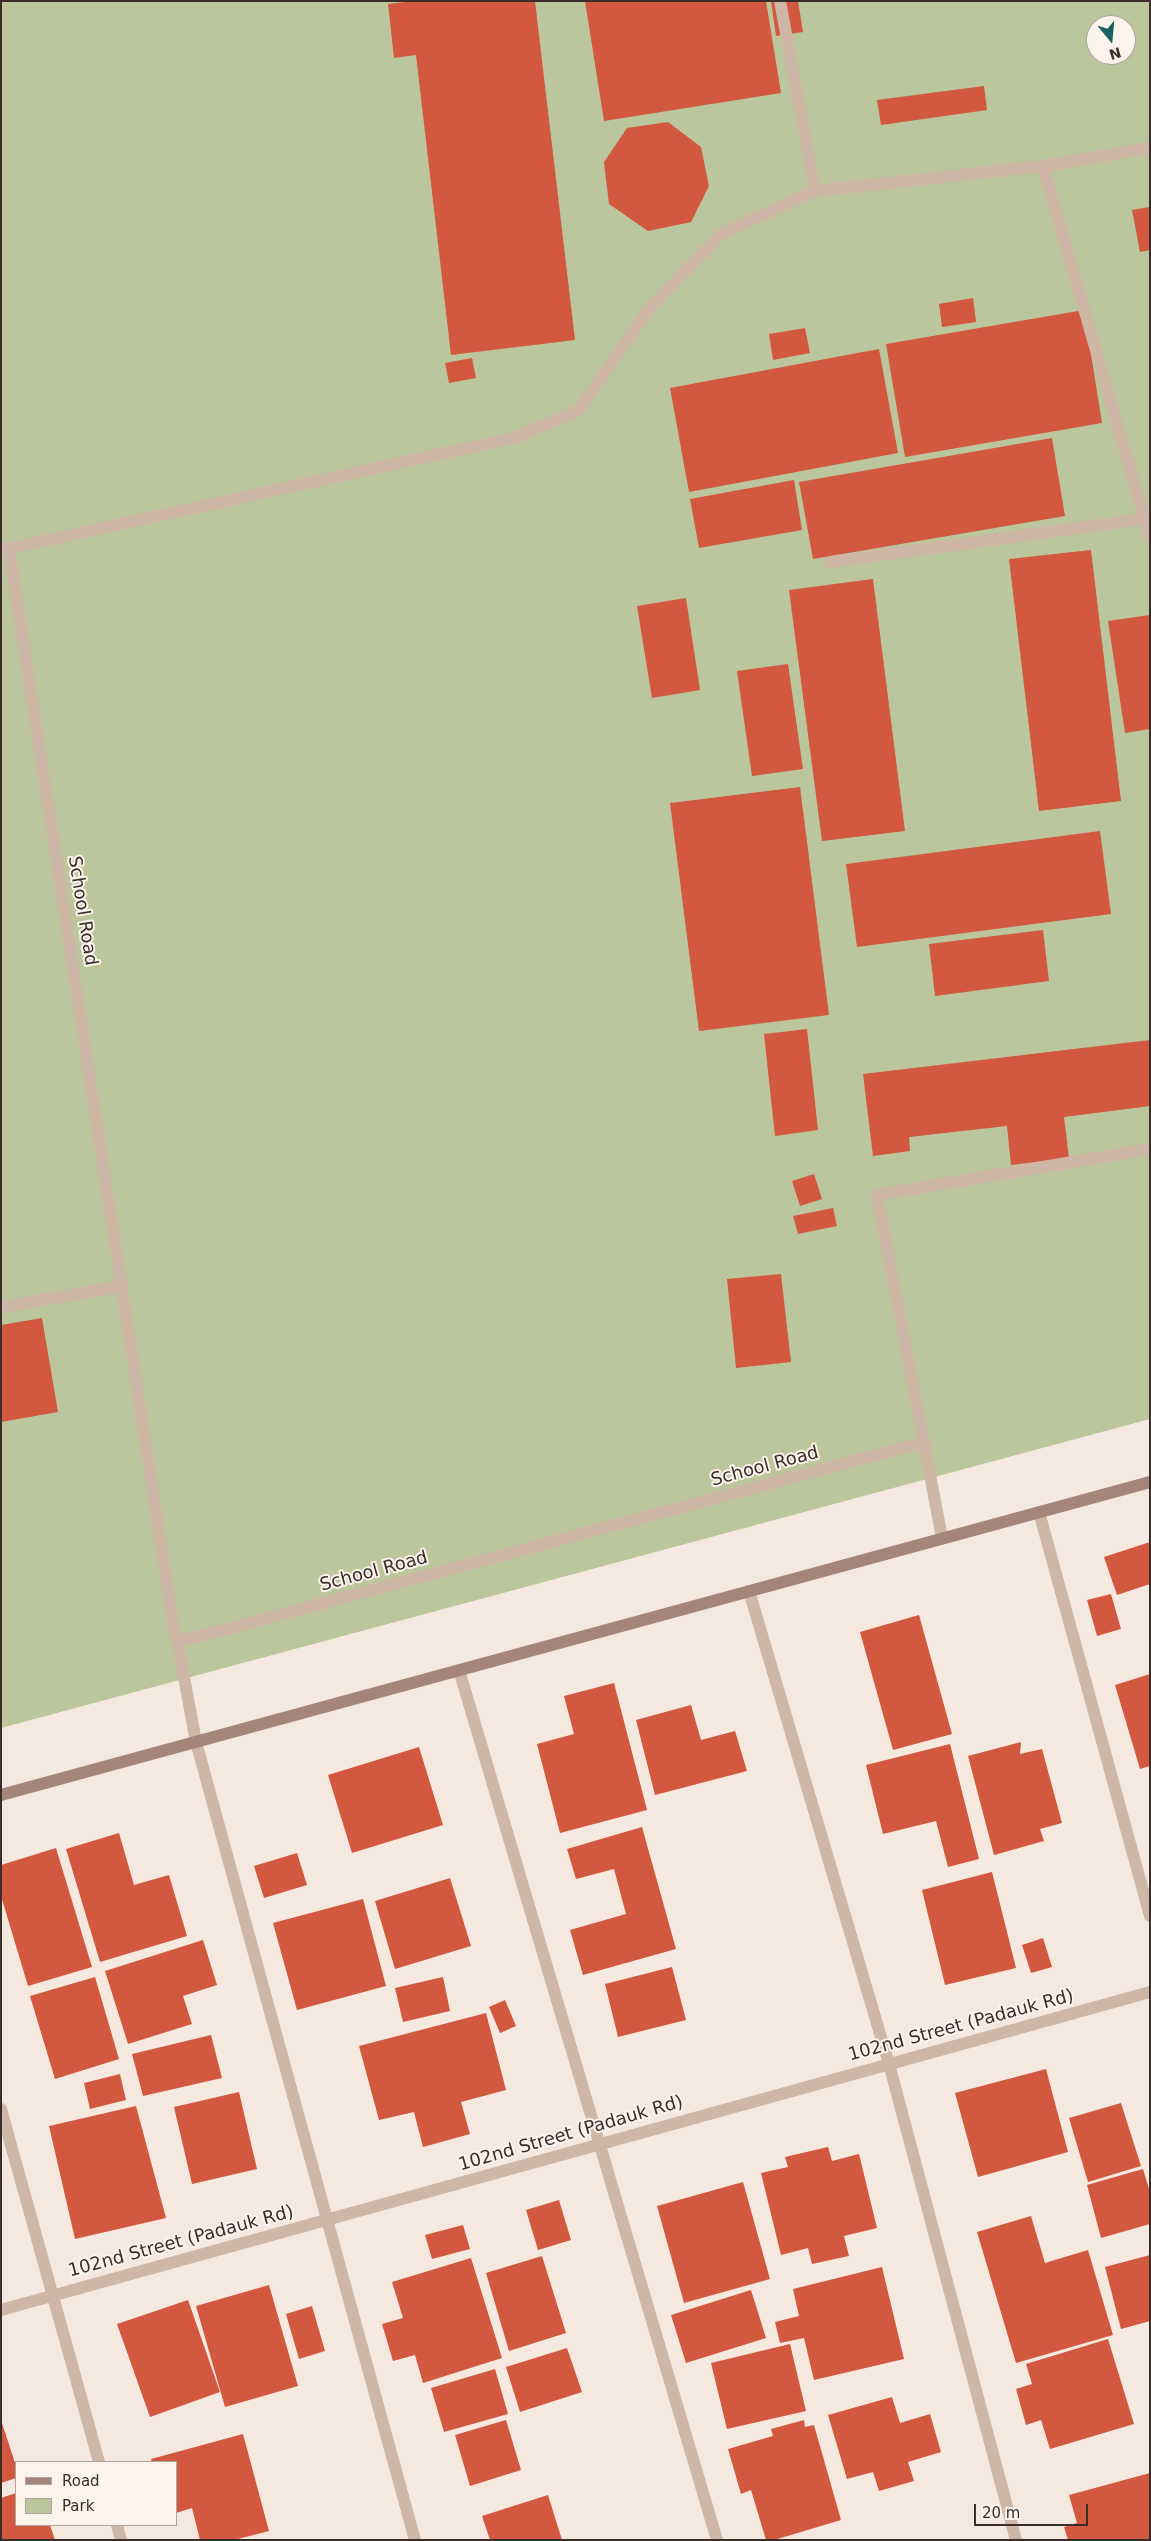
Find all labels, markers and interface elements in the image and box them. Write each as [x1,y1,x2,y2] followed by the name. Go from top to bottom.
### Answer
[1086,15,1136,65] north arrow
[1107,44,1123,63] text: N
[63,855,101,967] street label: School Road
[709,1442,821,1492] street label: School Road
[318,1547,430,1597] street label: School Road
[846,1985,1076,2067] street label: 102nd Street (Padauk Rd)
[456,2092,686,2176] street label: 102nd Street (Padauk Rd)
[66,2201,296,2283] street label: 102nd Street (Padauk Rd)
[15,2461,178,2526] legend
[62,2472,100,2490] text: Road
[976,2494,1090,2526] scale bar
[62,2497,94,2515] text: Park
[982,2504,1020,2522] text: 20 m

